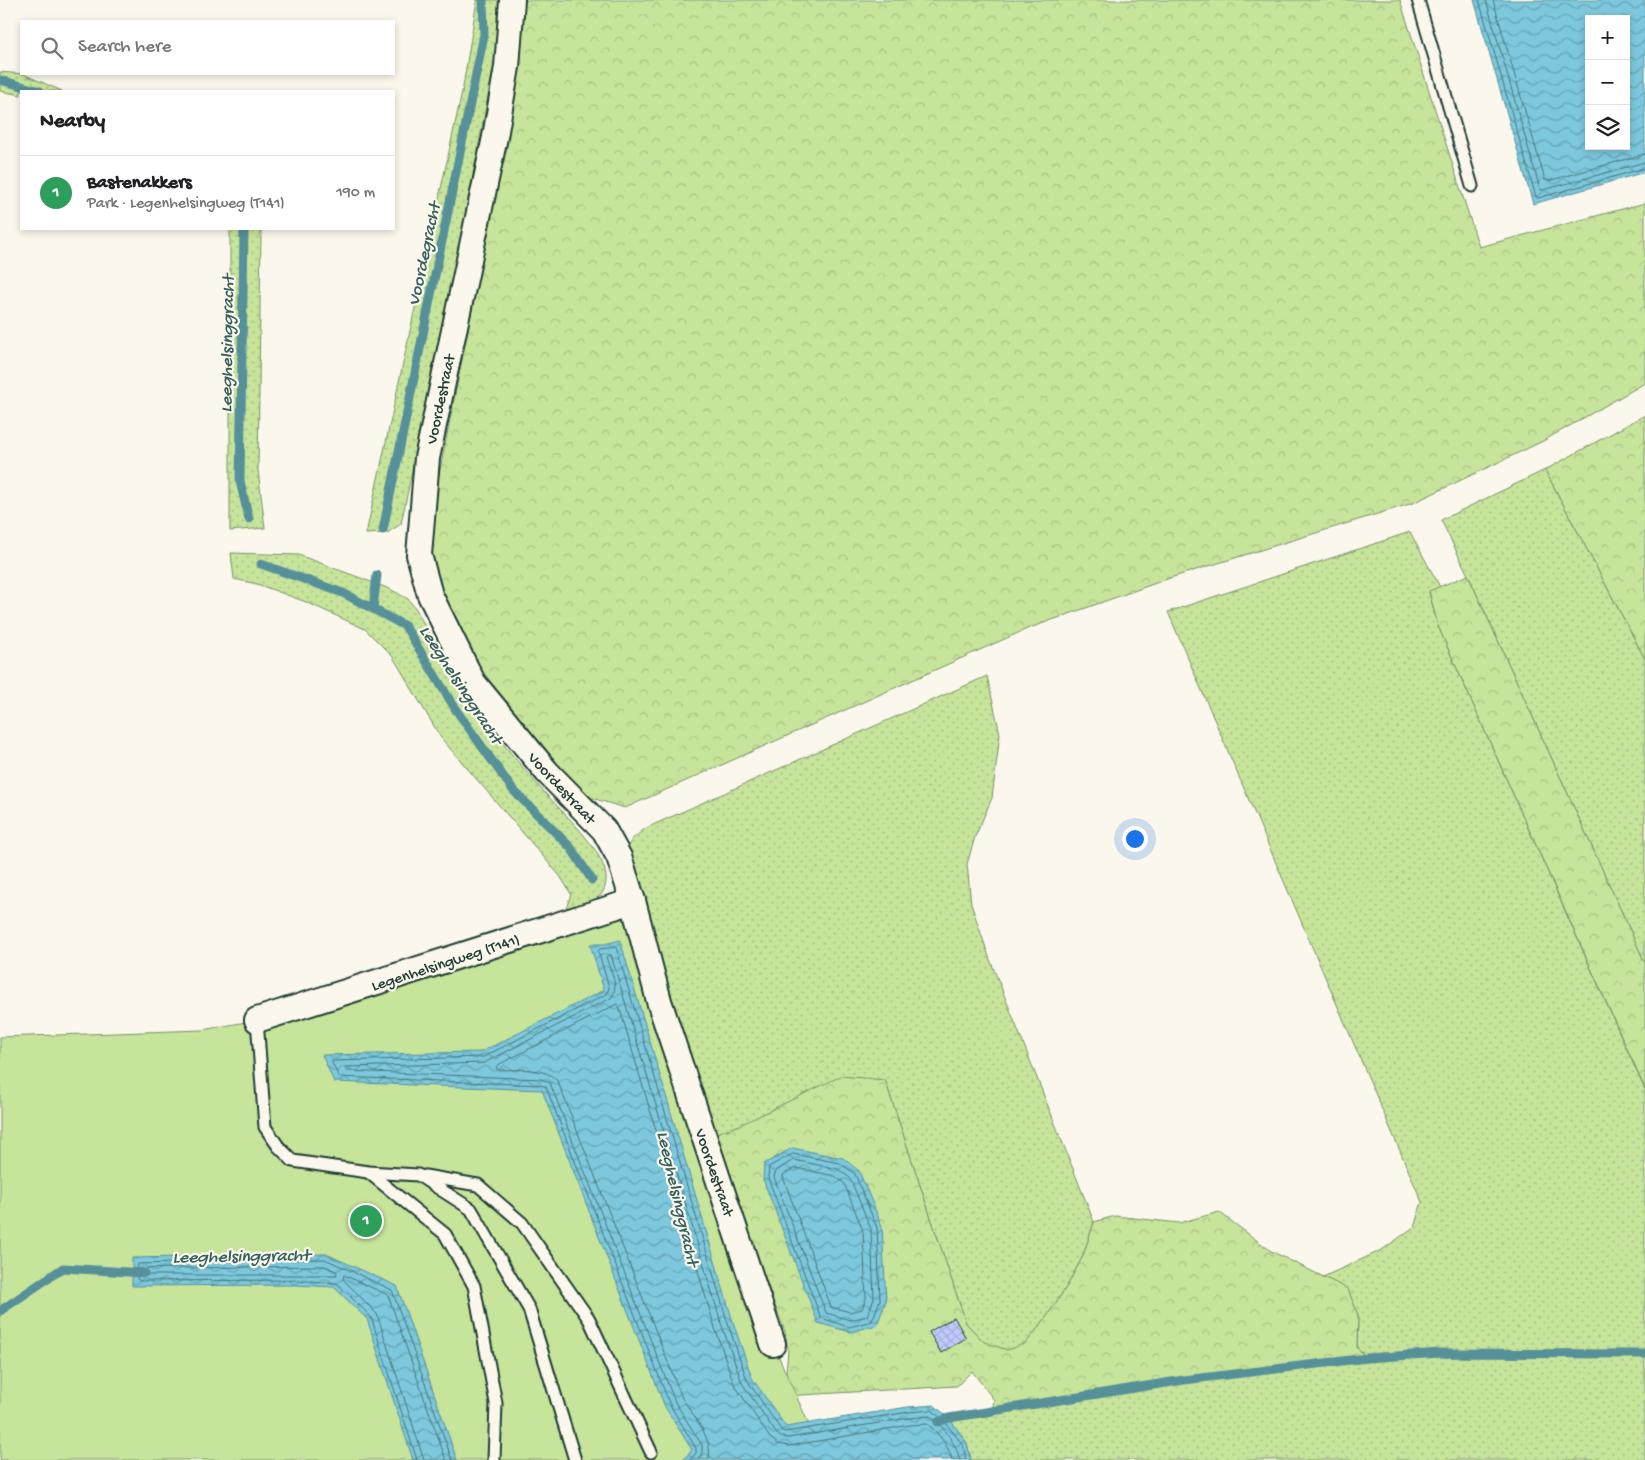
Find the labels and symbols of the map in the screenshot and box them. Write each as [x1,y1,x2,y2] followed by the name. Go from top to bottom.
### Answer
[404,198,447,308] water label: Voordegracht
[217,272,240,413] water label: Leeghelsinggracht
[423,352,462,447] street label: Voordestraat
[414,622,508,752] water label: Leeghelsinggracht
[522,749,599,830] street label: Voordestraat
[1122,826,1148,852] your location
[370,931,523,997] street label: Legenhelsingweg (T141)
[689,1126,737,1221] street label: Voordestraat
[651,1129,703,1271] water label: Leeghelsinggracht
[350,1202,382,1240] pin: 1
[172,1246,314,1269] water label: Leeghelsinggracht

